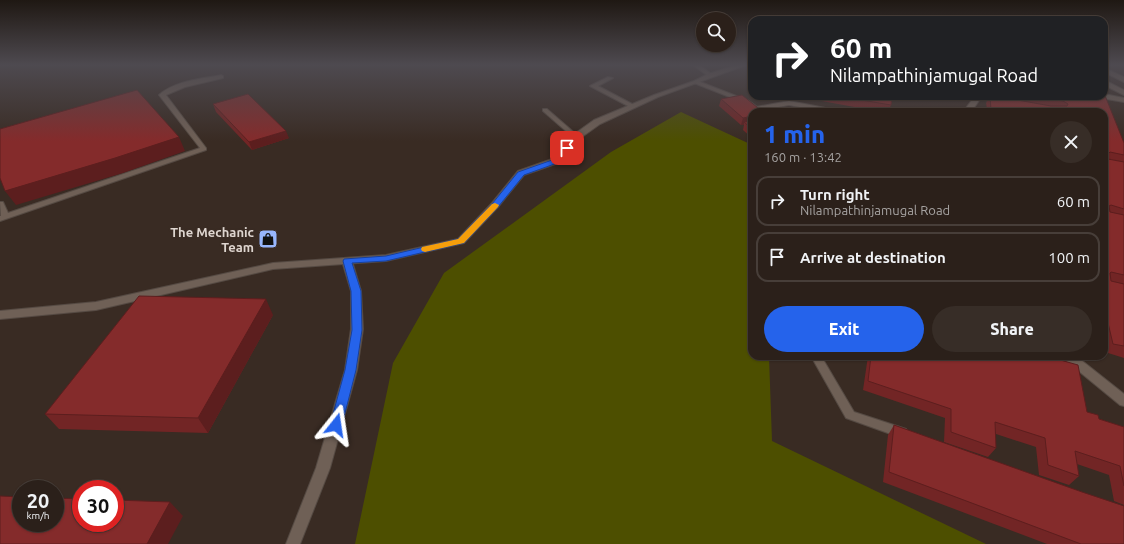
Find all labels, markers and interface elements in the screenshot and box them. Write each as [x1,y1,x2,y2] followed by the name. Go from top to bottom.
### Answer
[696,12,736,52] map controls
[696,12,736,52] button: search
[764,32,816,84] icon: right
[830,32,892,63] text: 60 m
[830,65,1038,85] text: Nilampathinjamugal Road
[764,121,825,148] text: 1 min
[1050,121,1092,163] button: close
[550,131,584,165] pin
[556,137,578,159] icon: arrive
[764,150,842,164] text: 160 m · 13:42
[800,186,870,203] text: Turn right
[766,190,788,212] icon: right
[1057,193,1090,210] text: 60 m
[800,203,950,217] text: Nilampathinjamugal Road
[170,225,255,254] place label: The Mechanic Team
[257,228,279,250] shop icon: The Mechanic Team
[766,246,788,268] icon: arrive
[800,249,946,266] text: Arrive at destination
[1048,249,1090,266] text: 100 m
[764,306,924,352] button: Exit
[932,306,1092,352] button: Share
[315,404,357,446] position arrow
[72,480,124,532] speed limit sign: 30
[27,489,49,512] text: 20
[26,510,50,521] text: km/h

